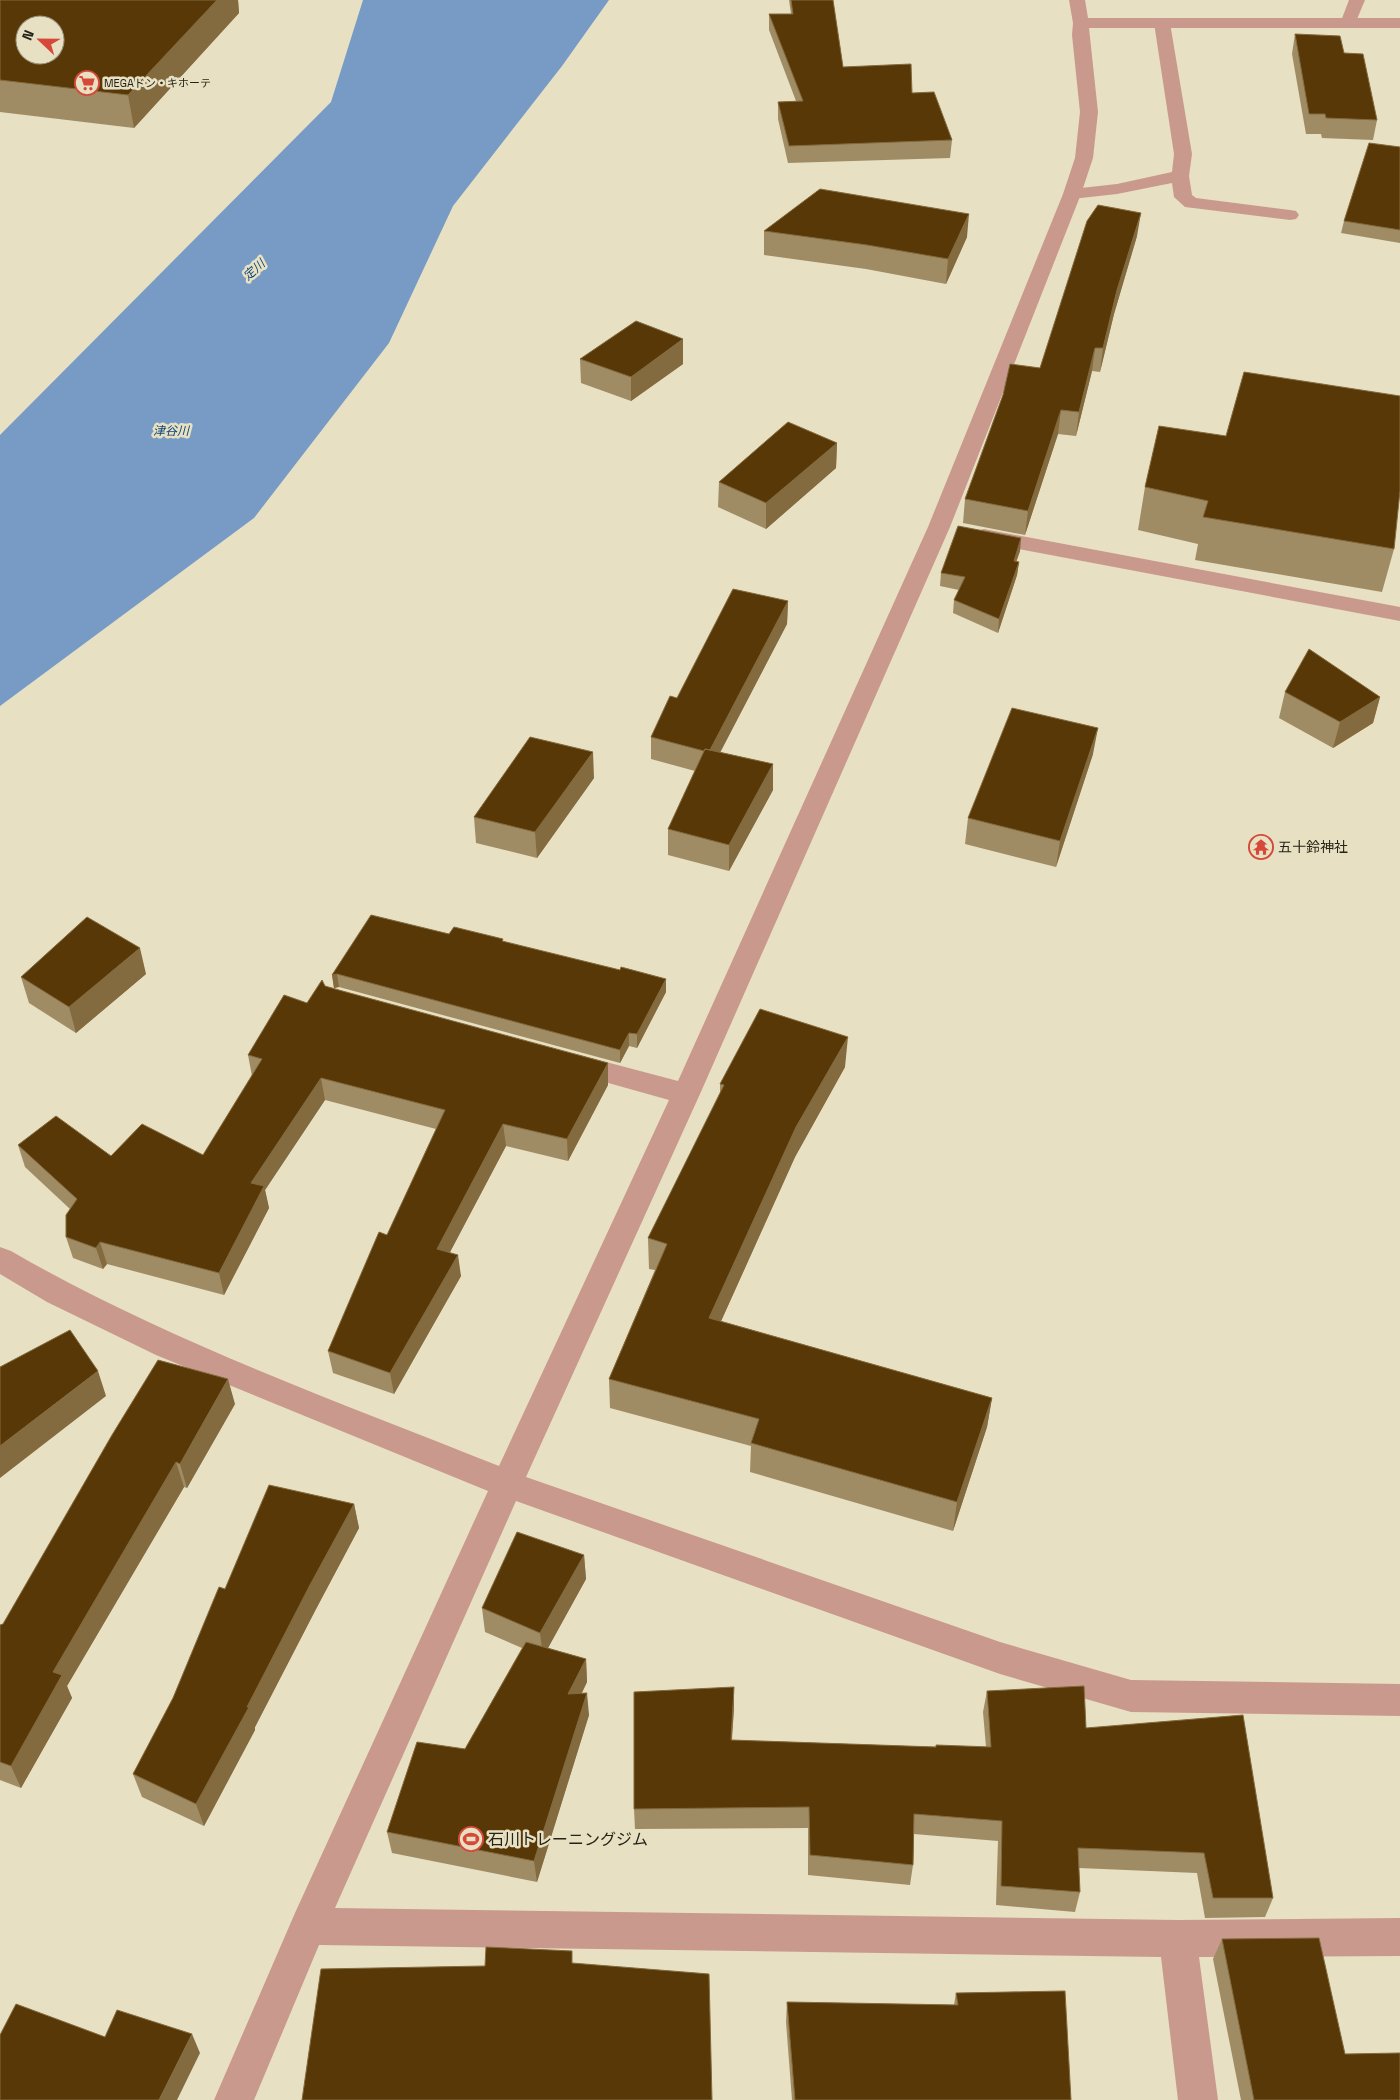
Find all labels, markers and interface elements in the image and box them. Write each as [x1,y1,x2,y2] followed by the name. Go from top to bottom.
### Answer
[15,15,65,65] north arrow
[18,27,38,43] text: N
[74,70,100,96] supermarket icon: MEGAドン・キホーテ
[104,76,211,90] place label: MEGAドン・キホーテ
[240,255,270,284] water label: 定川
[153,423,191,439] water label: 津谷川
[1248,834,1274,860] temple icon: 五十鈴神社
[1278,838,1348,856] place label: 五十鈴神社
[458,1826,484,1852] sports icon: 石川トレーニングジム
[488,1829,648,1850] place label: 石川トレーニングジム

